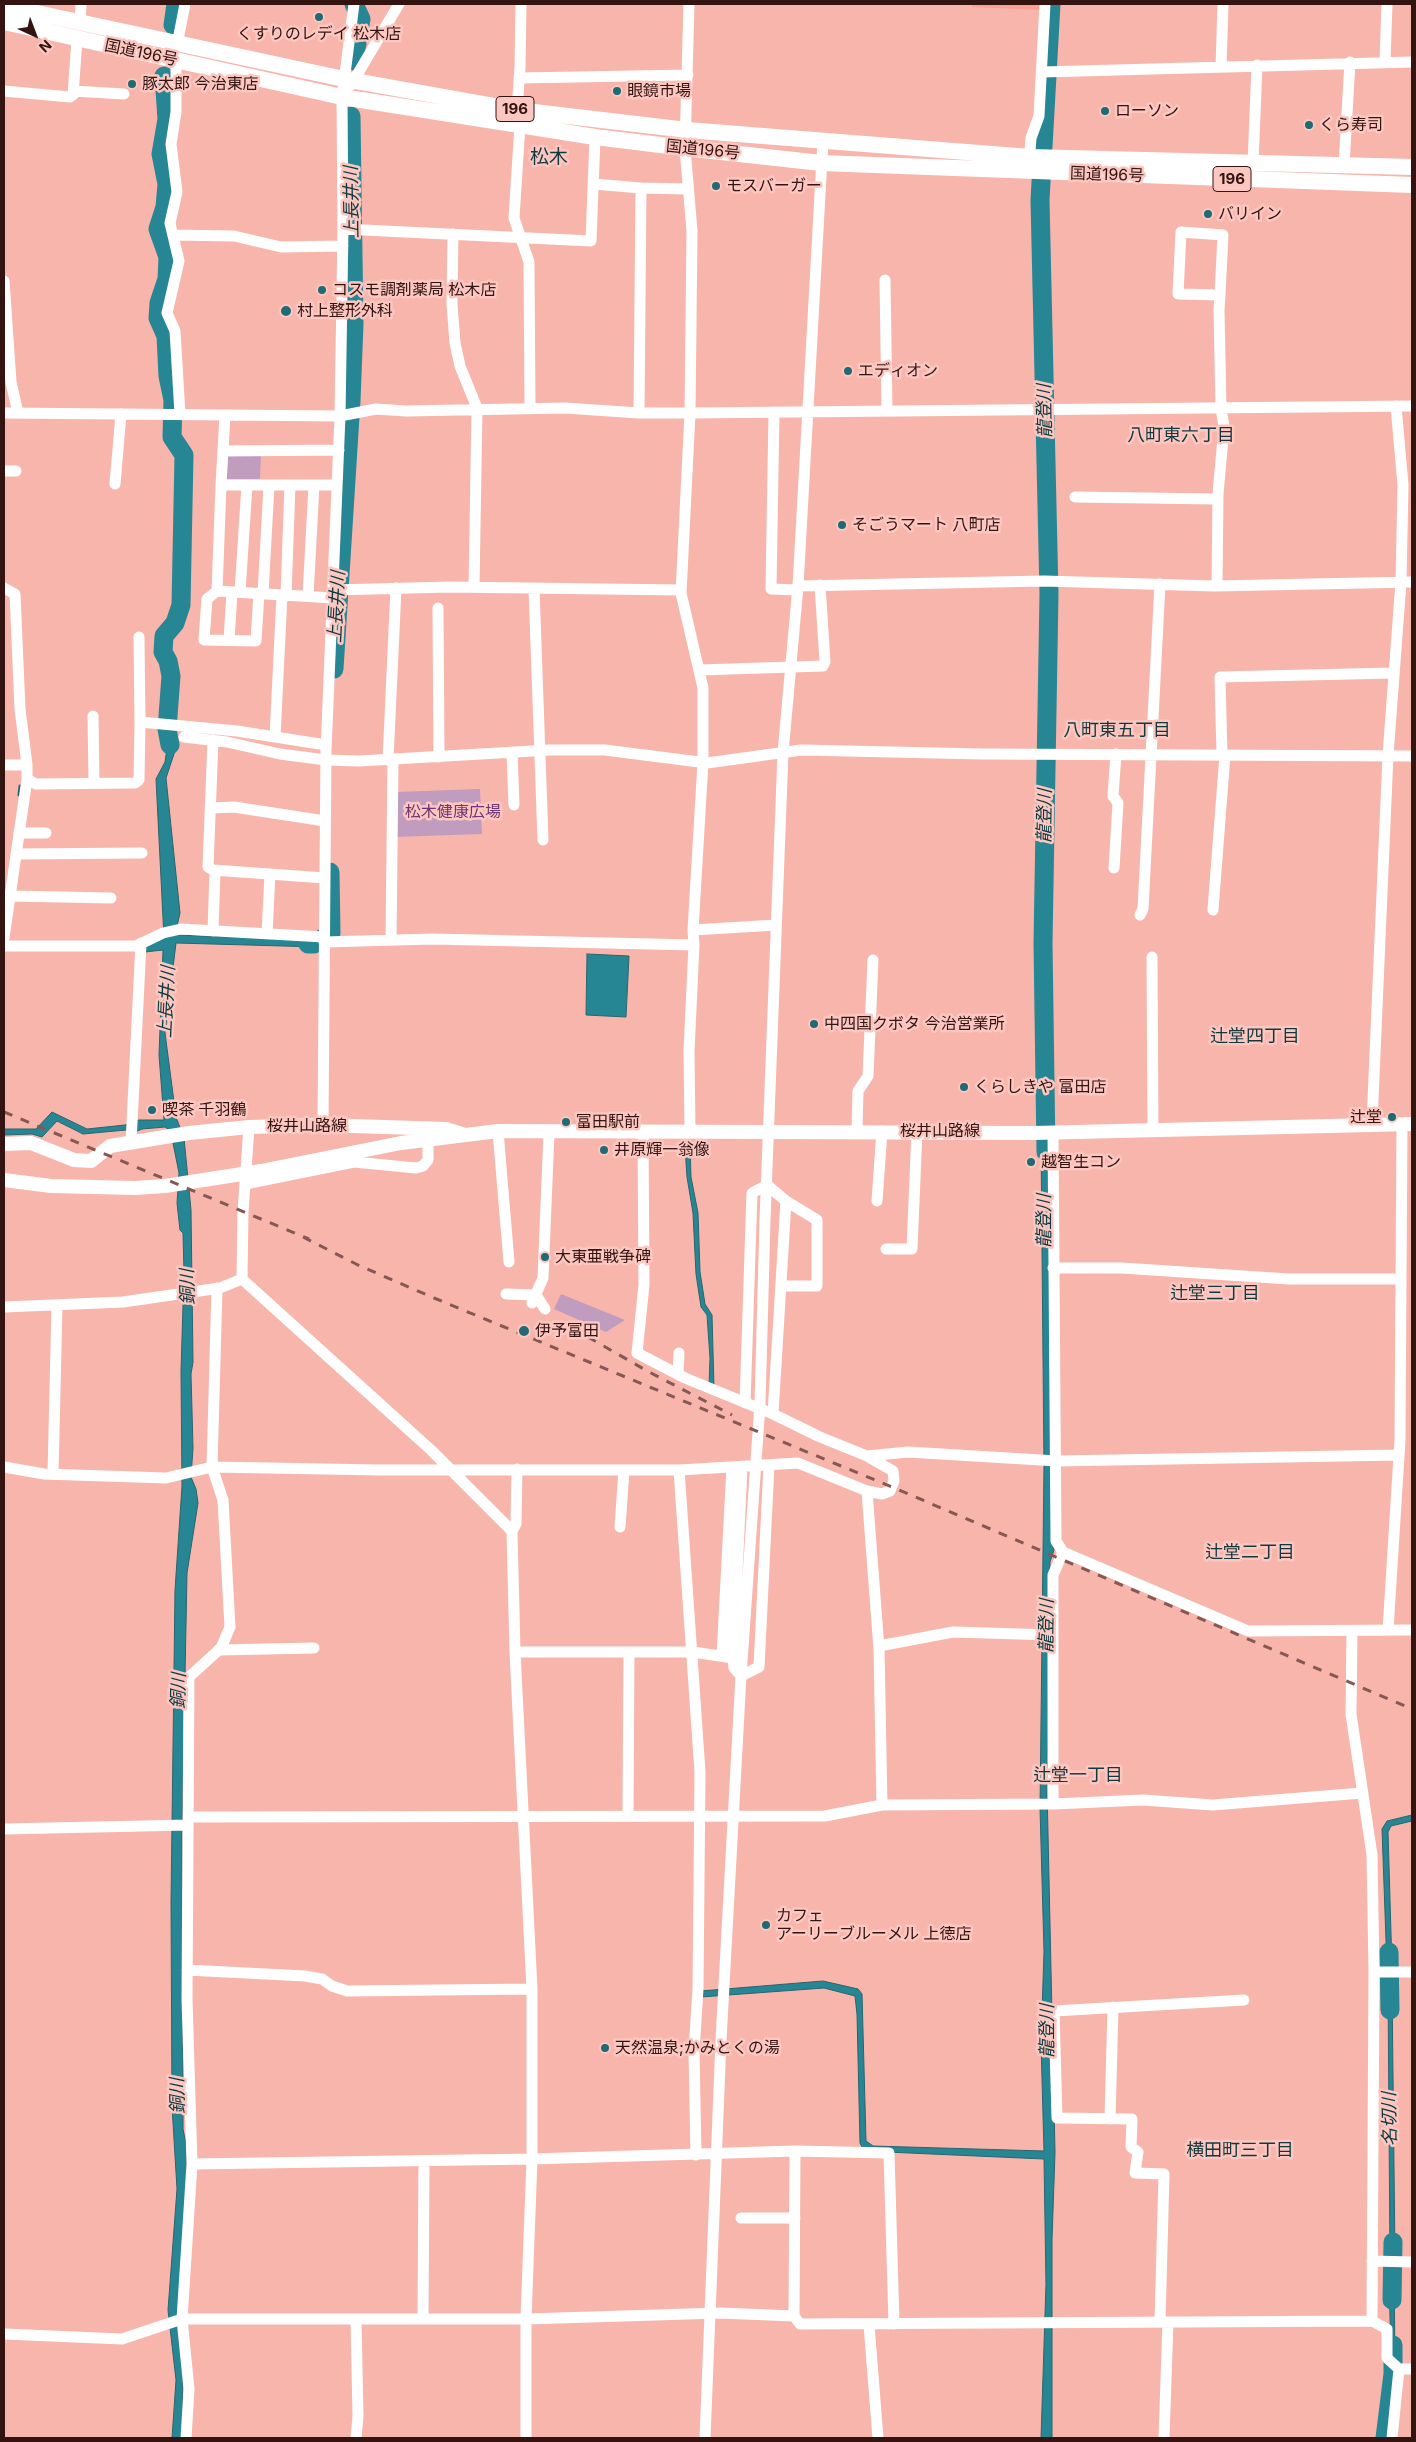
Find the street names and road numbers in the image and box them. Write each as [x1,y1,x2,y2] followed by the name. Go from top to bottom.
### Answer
[103,36,179,70] street label: 国道196号
[496,96,534,122] road number: 196
[665,137,741,163] street label: 国道196号
[1070,164,1144,186] street label: 国道196号
[1213,166,1251,192] road number: 196
[267,1116,347,1136] street label: 桜井山路線
[900,1121,980,1141] street label: 桜井山路線

